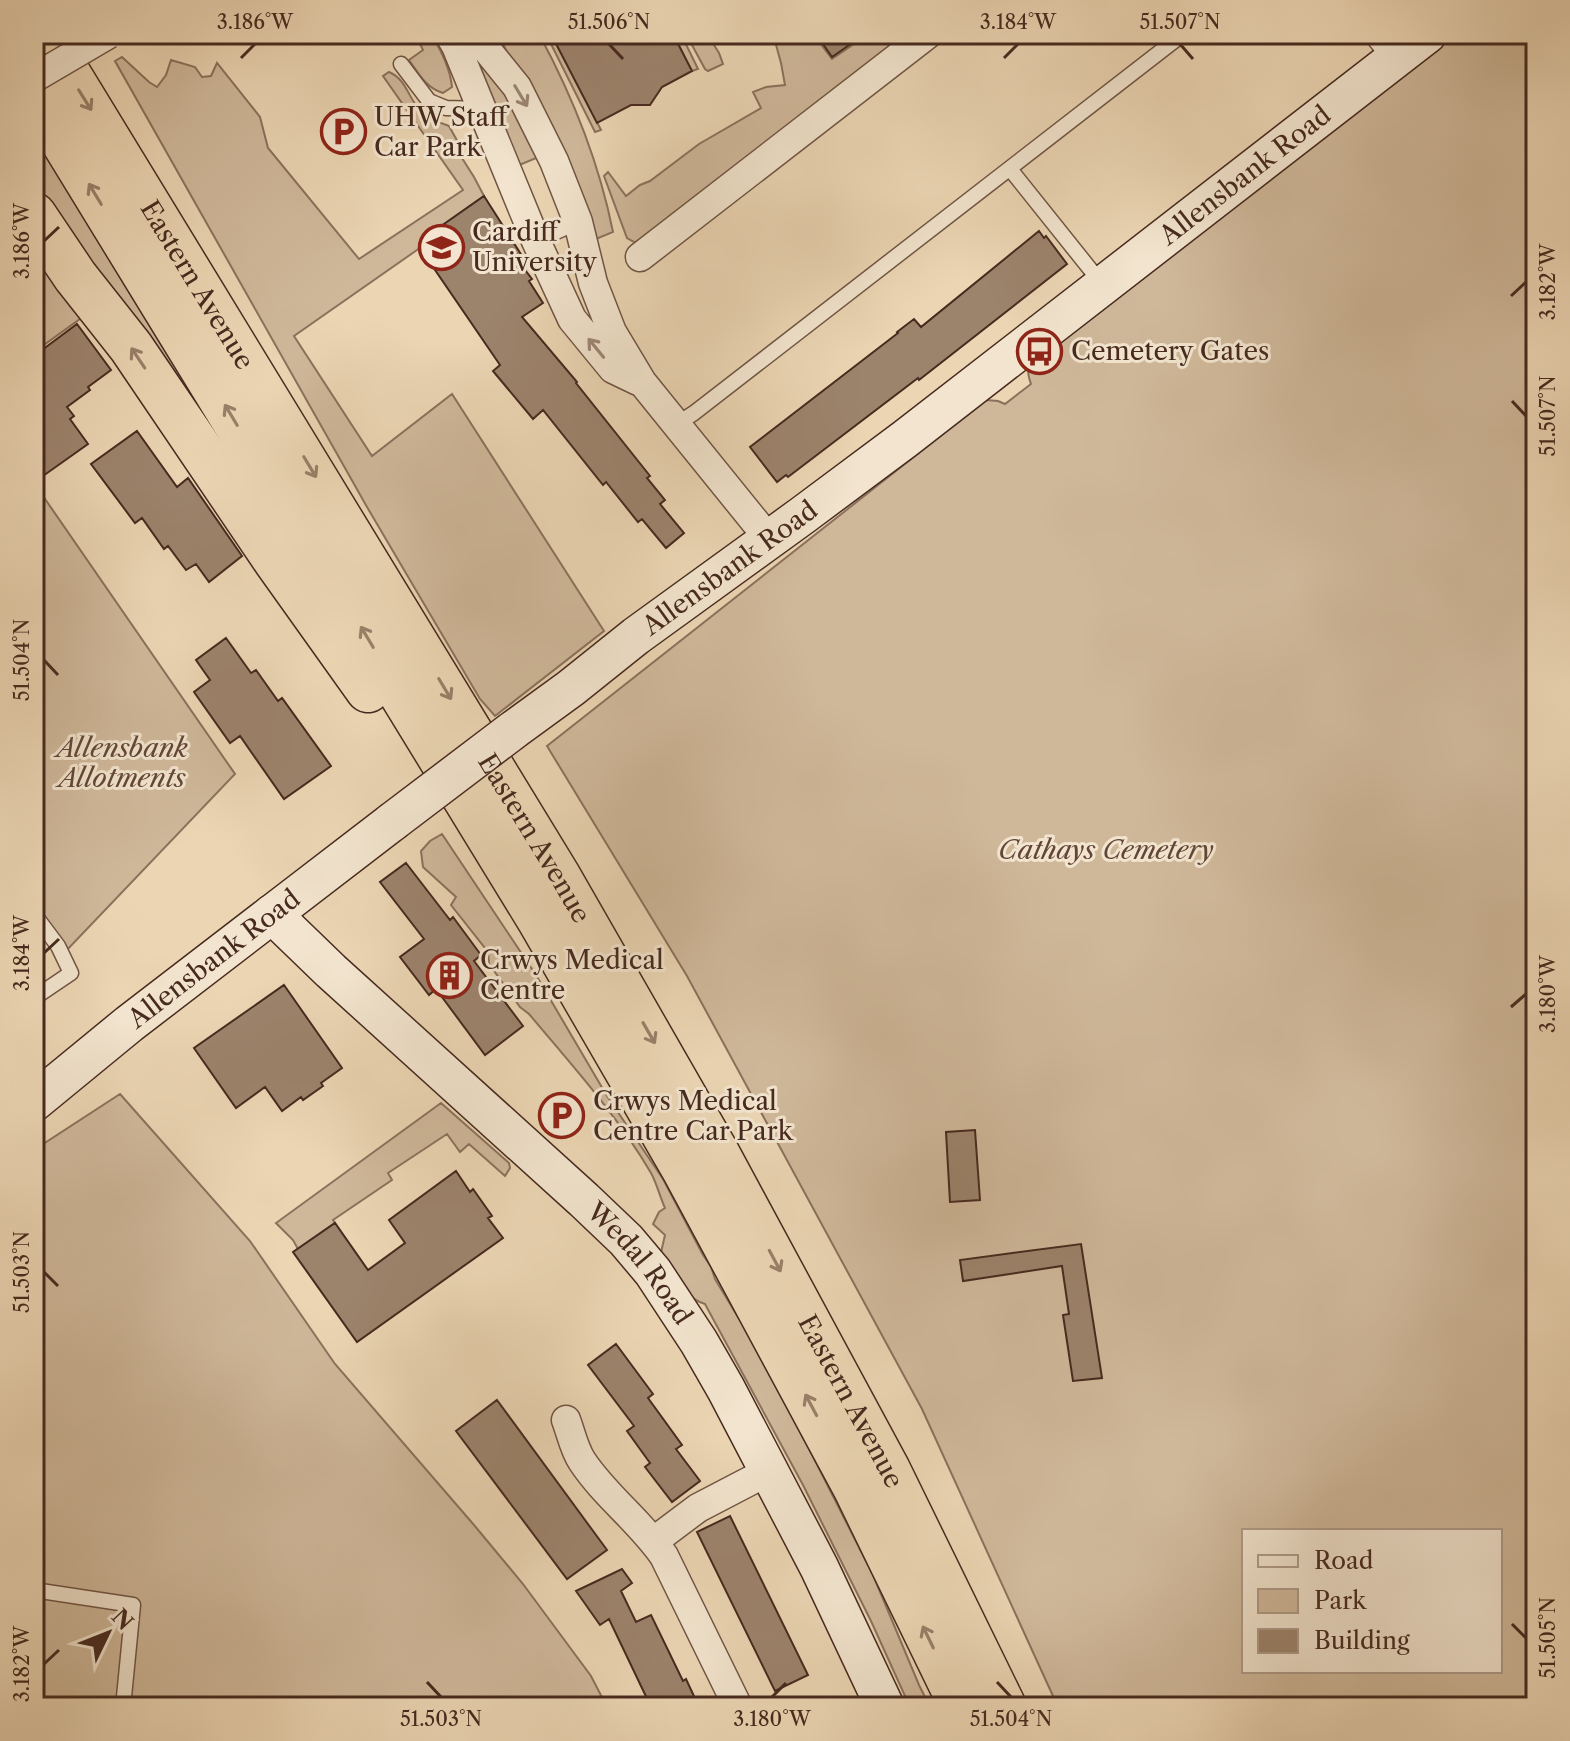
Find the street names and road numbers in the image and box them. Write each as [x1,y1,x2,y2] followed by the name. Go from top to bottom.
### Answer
[1152,99,1337,252] street label: Allensbank Road
[133,195,261,375] street label: Eastern Avenue
[635,494,824,643] street label: Allensbank Road
[471,748,598,929] street label: Eastern Avenue
[121,883,306,1036] street label: Allensbank Road
[579,1195,699,1331] street label: Wedal Road
[791,1309,910,1493] street label: Eastern Avenue

